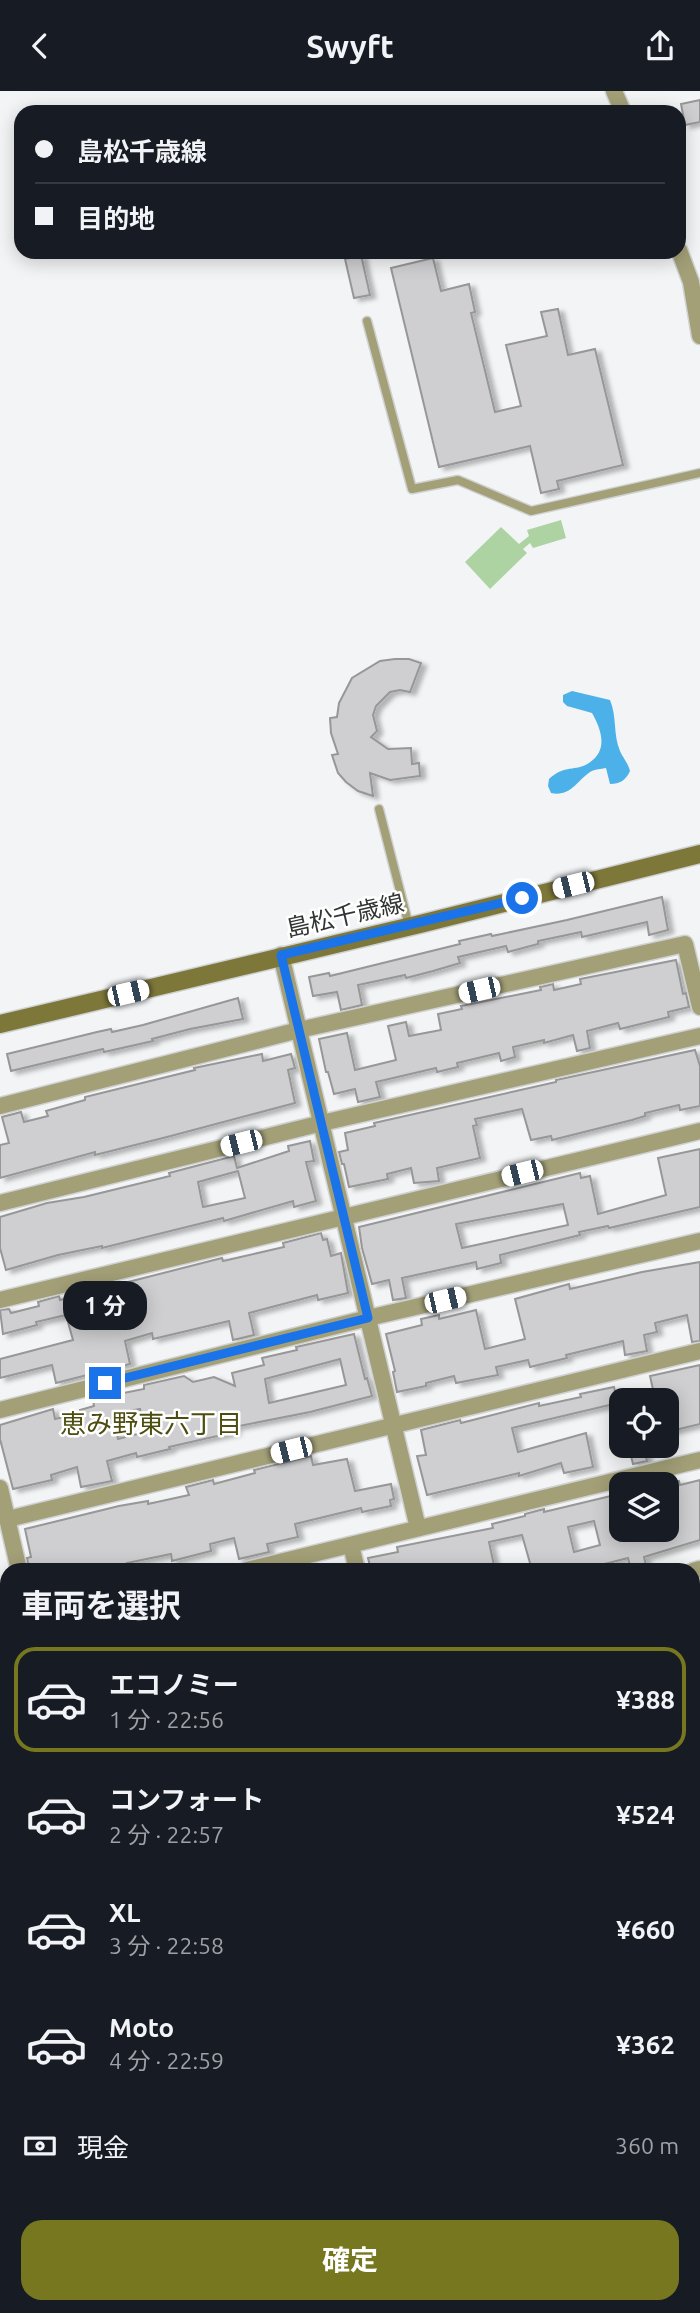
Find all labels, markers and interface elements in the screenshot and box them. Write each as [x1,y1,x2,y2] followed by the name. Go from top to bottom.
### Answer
[21,27,59,65] icon: back
[641,27,679,65] icon: share
[306,28,394,64] text: Swyft
[77,137,207,166] text: 島松千歳線
[77,204,155,233] text: 目的地
[551,870,596,900] car
[506,882,538,914] route start
[283,889,406,942] street label: 島松千歳線
[457,975,502,1005] car
[106,978,151,1008] car
[219,1128,264,1158] car
[500,1158,545,1188] car
[63,1281,147,1331] callout: 1 分
[423,1285,468,1315] car
[84,1293,126,1318] text: 1 分
[89,1367,121,1399] route end
[609,1388,679,1542] map controls
[609,1388,679,1458] button: locate
[60,1409,242,1438] district label: 恵み野東六丁目
[269,1435,314,1465] car
[609,1472,679,1542] button: layers
[21,1587,181,1623] text: 車両を選択
[25,1668,88,1731] icon: car
[109,1670,239,1699] text: エコノミー
[616,1685,675,1714] text: ¥388
[109,1707,224,1732] text: 1 分 · 22:56
[25,1783,88,1846] icon: car
[109,1785,264,1814] text: コンフォート
[616,1800,675,1829] text: ¥524
[109,1822,224,1847] text: 2 分 · 22:57
[25,1898,88,1961] icon: car
[109,1898,140,1927] text: XL
[616,1915,675,1944] text: ¥660
[109,1933,224,1958] text: 3 分 · 22:58
[25,2013,88,2076] icon: car
[109,2013,174,2042] text: Moto
[616,2030,675,2059] text: ¥362
[109,2048,224,2073] text: 4 分 · 22:59
[21,2127,59,2165] icon: cash
[77,2133,129,2162] text: 現金
[615,2133,679,2158] text: 360 m
[21,2220,679,2300] button: 確定

